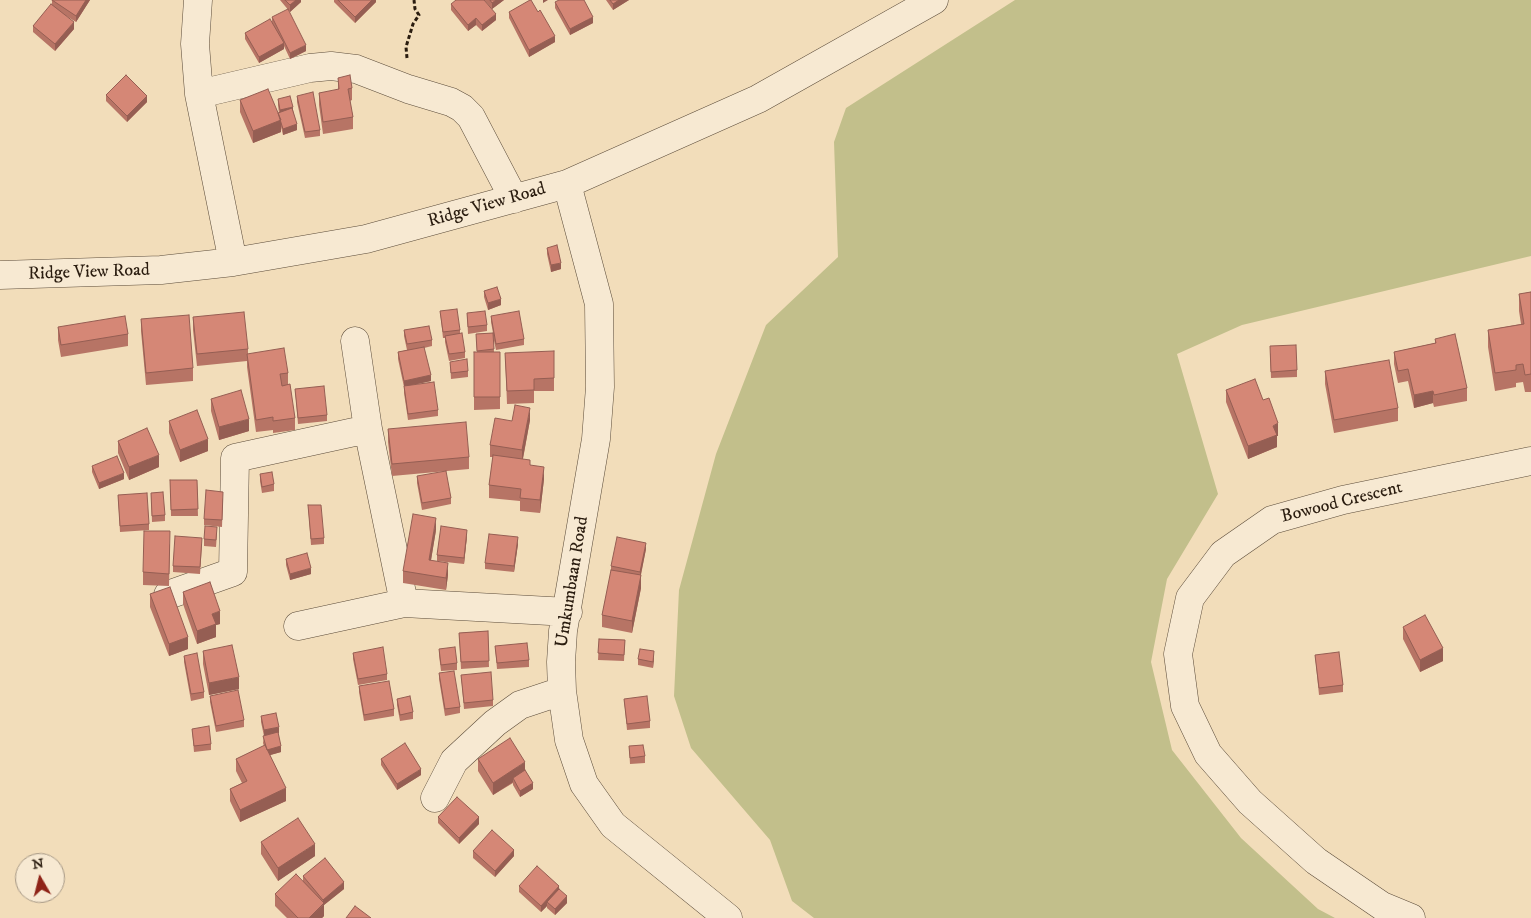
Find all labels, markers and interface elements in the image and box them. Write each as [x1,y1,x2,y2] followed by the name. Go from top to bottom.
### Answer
[426,179,548,233] street label: Ridge View Road
[28,260,150,286] street label: Ridge View Road
[1279,477,1405,529] street label: Bowood Crescent
[552,515,594,649] street label: Umkumbaan Road
[15,853,65,903] north arrow
[31,854,45,874] text: N

